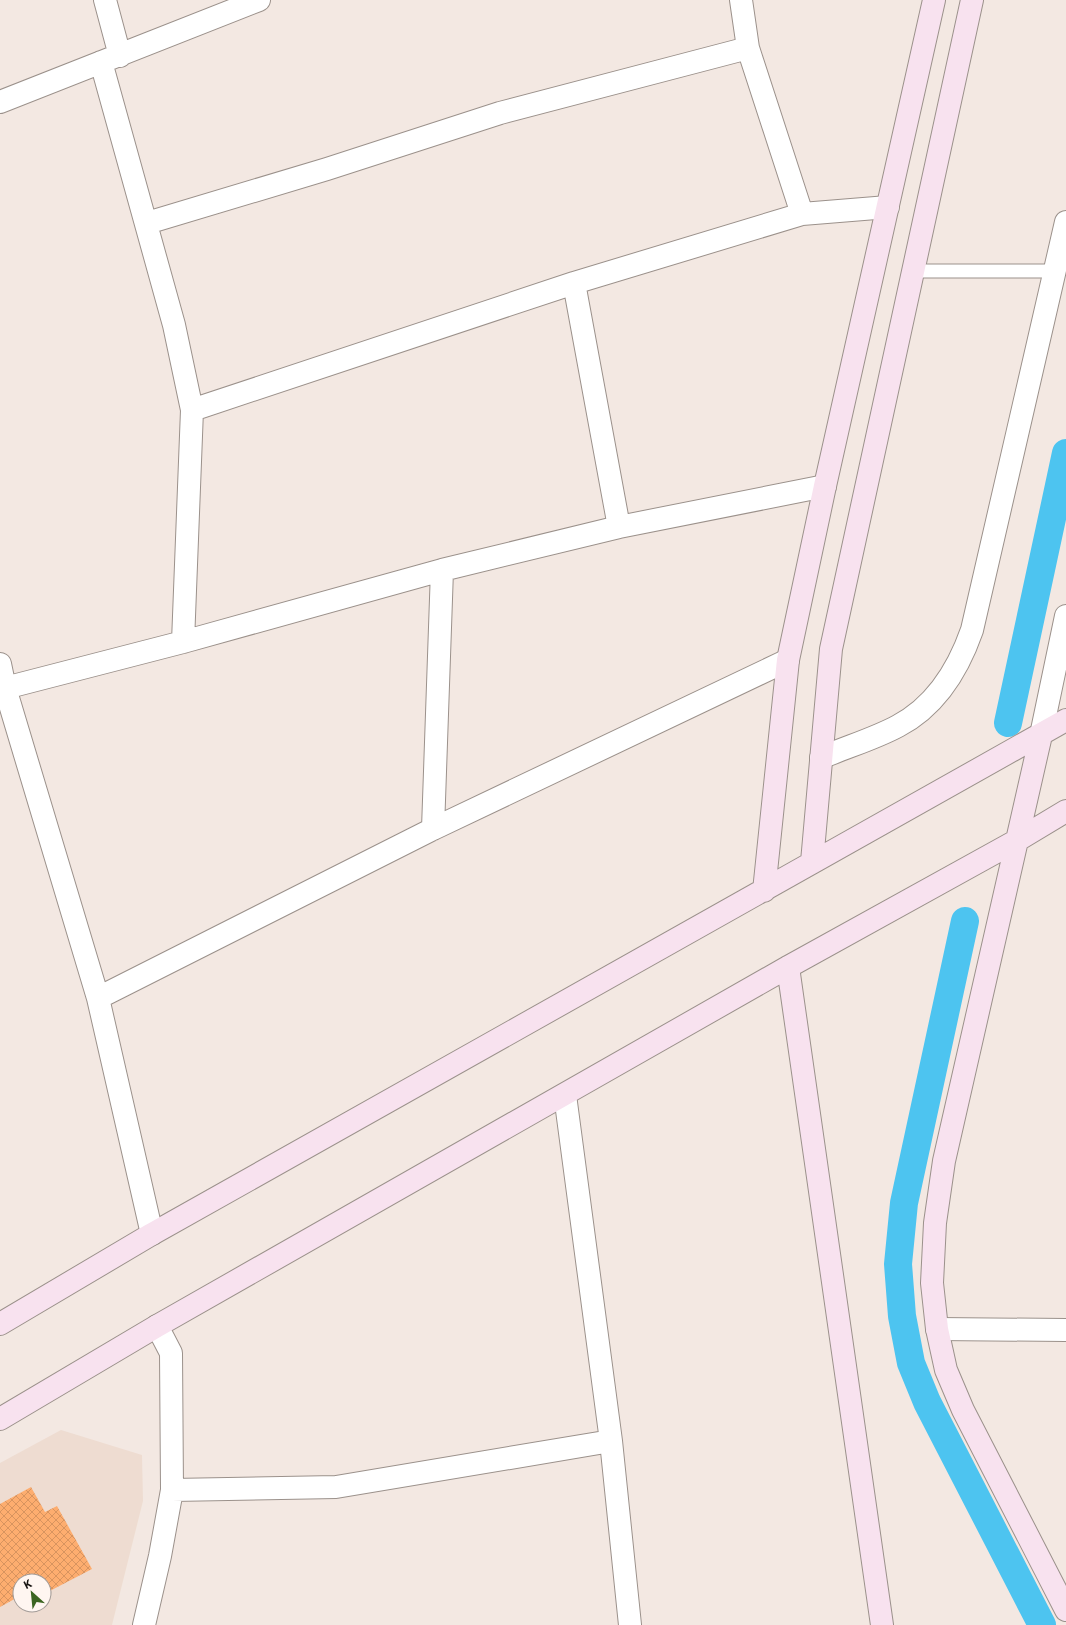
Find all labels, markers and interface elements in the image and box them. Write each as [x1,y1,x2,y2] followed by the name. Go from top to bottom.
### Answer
[12,1573,52,1613] north arrow
[22,1577,35,1592] text: K

